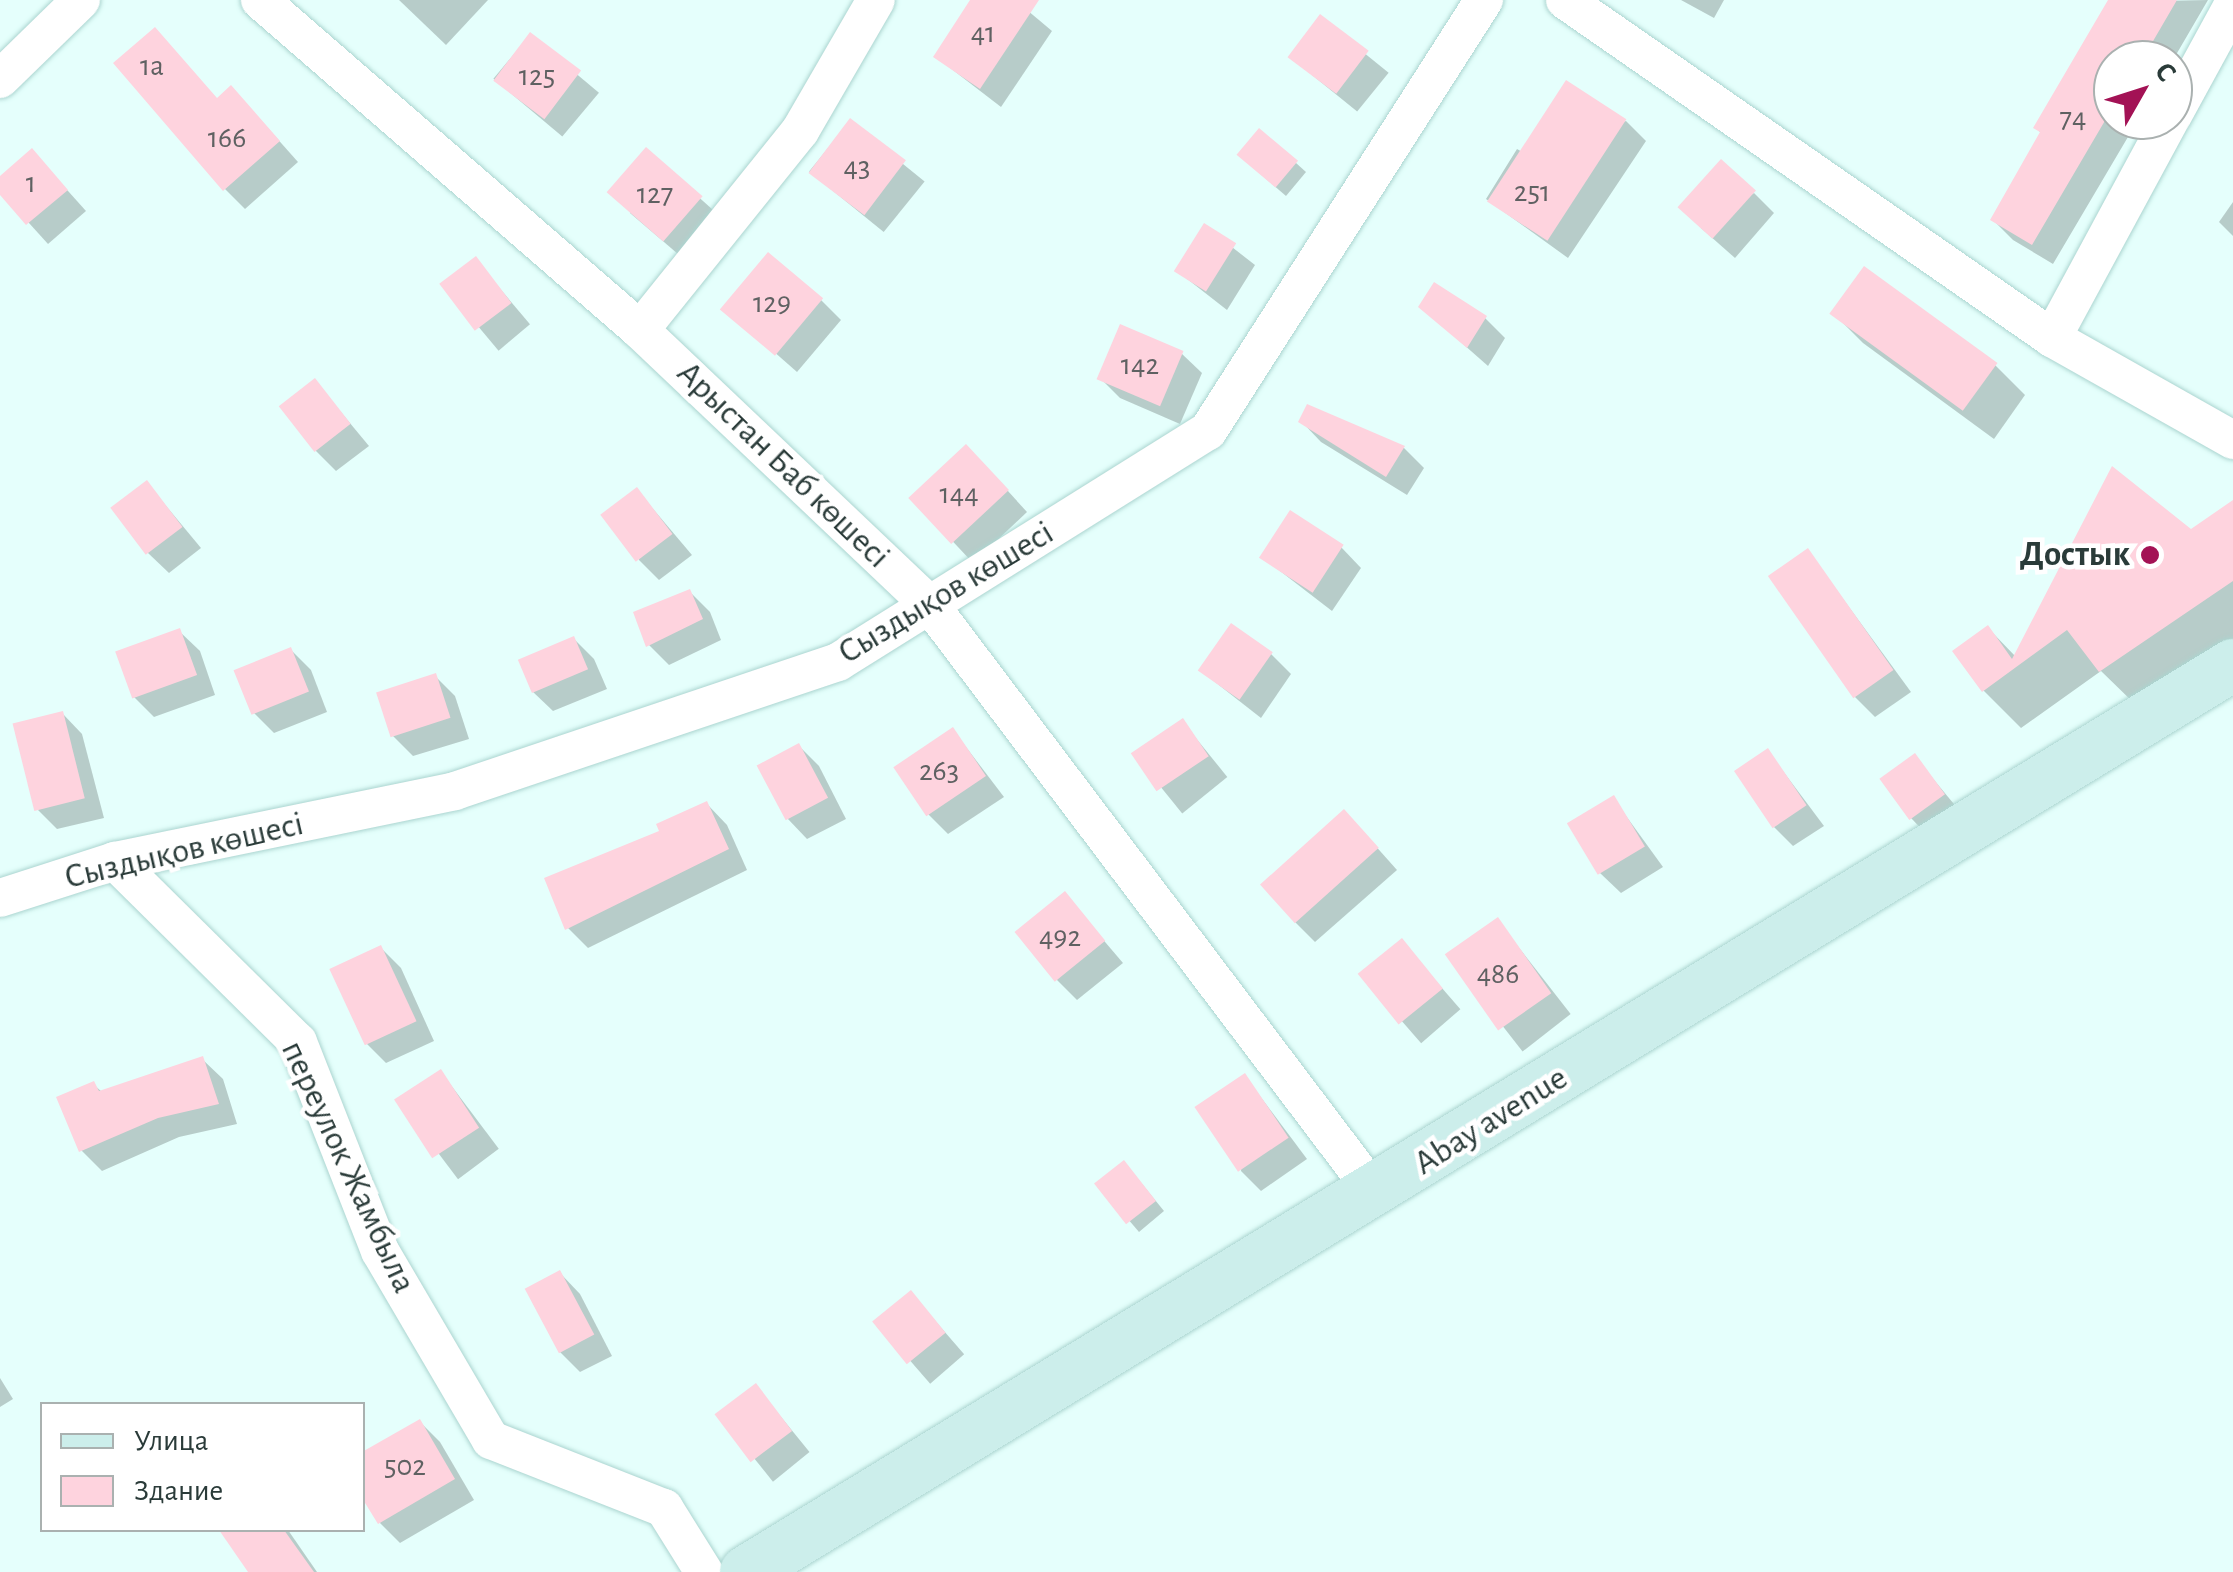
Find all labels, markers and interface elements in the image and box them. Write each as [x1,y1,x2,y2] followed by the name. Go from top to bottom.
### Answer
[971,15,995,51] house number: 41
[2093,40,2193,140] north arrow
[140,48,164,84] house number: 1а
[519,58,555,94] house number: 125
[2149,58,2181,87] text: С
[2060,100,2086,136] house number: 74
[208,120,246,156] house number: 166
[844,149,870,185] house number: 43
[26,165,36,201] house number: 1
[1514,174,1550,210] house number: 251
[637,176,673,212] house number: 127
[753,285,791,321] house number: 129
[1121,347,1159,383] house number: 142
[668,353,898,577] street label: Арыстан Баб көшесі
[939,476,979,512] house number: 144
[831,512,1061,674] street label: Сыздықов көшесі
[2020,534,2130,576] place label: Достык
[2139,544,2161,566] marker: Достык
[919,753,959,789] house number: 263
[60,803,308,899] street label: Сыздықов көшесі
[1039,919,1081,955] house number: 492
[1477,956,1519,992] house number: 486
[271,1034,425,1300] street label: переулок Жамбыла
[1407,1057,1575,1185] street label: Abay avenue
[40,1402,365,1532] legend
[134,1426,209,1456] text: Улица
[384,1448,426,1484] house number: 502
[134,1476,223,1506] text: Здание

